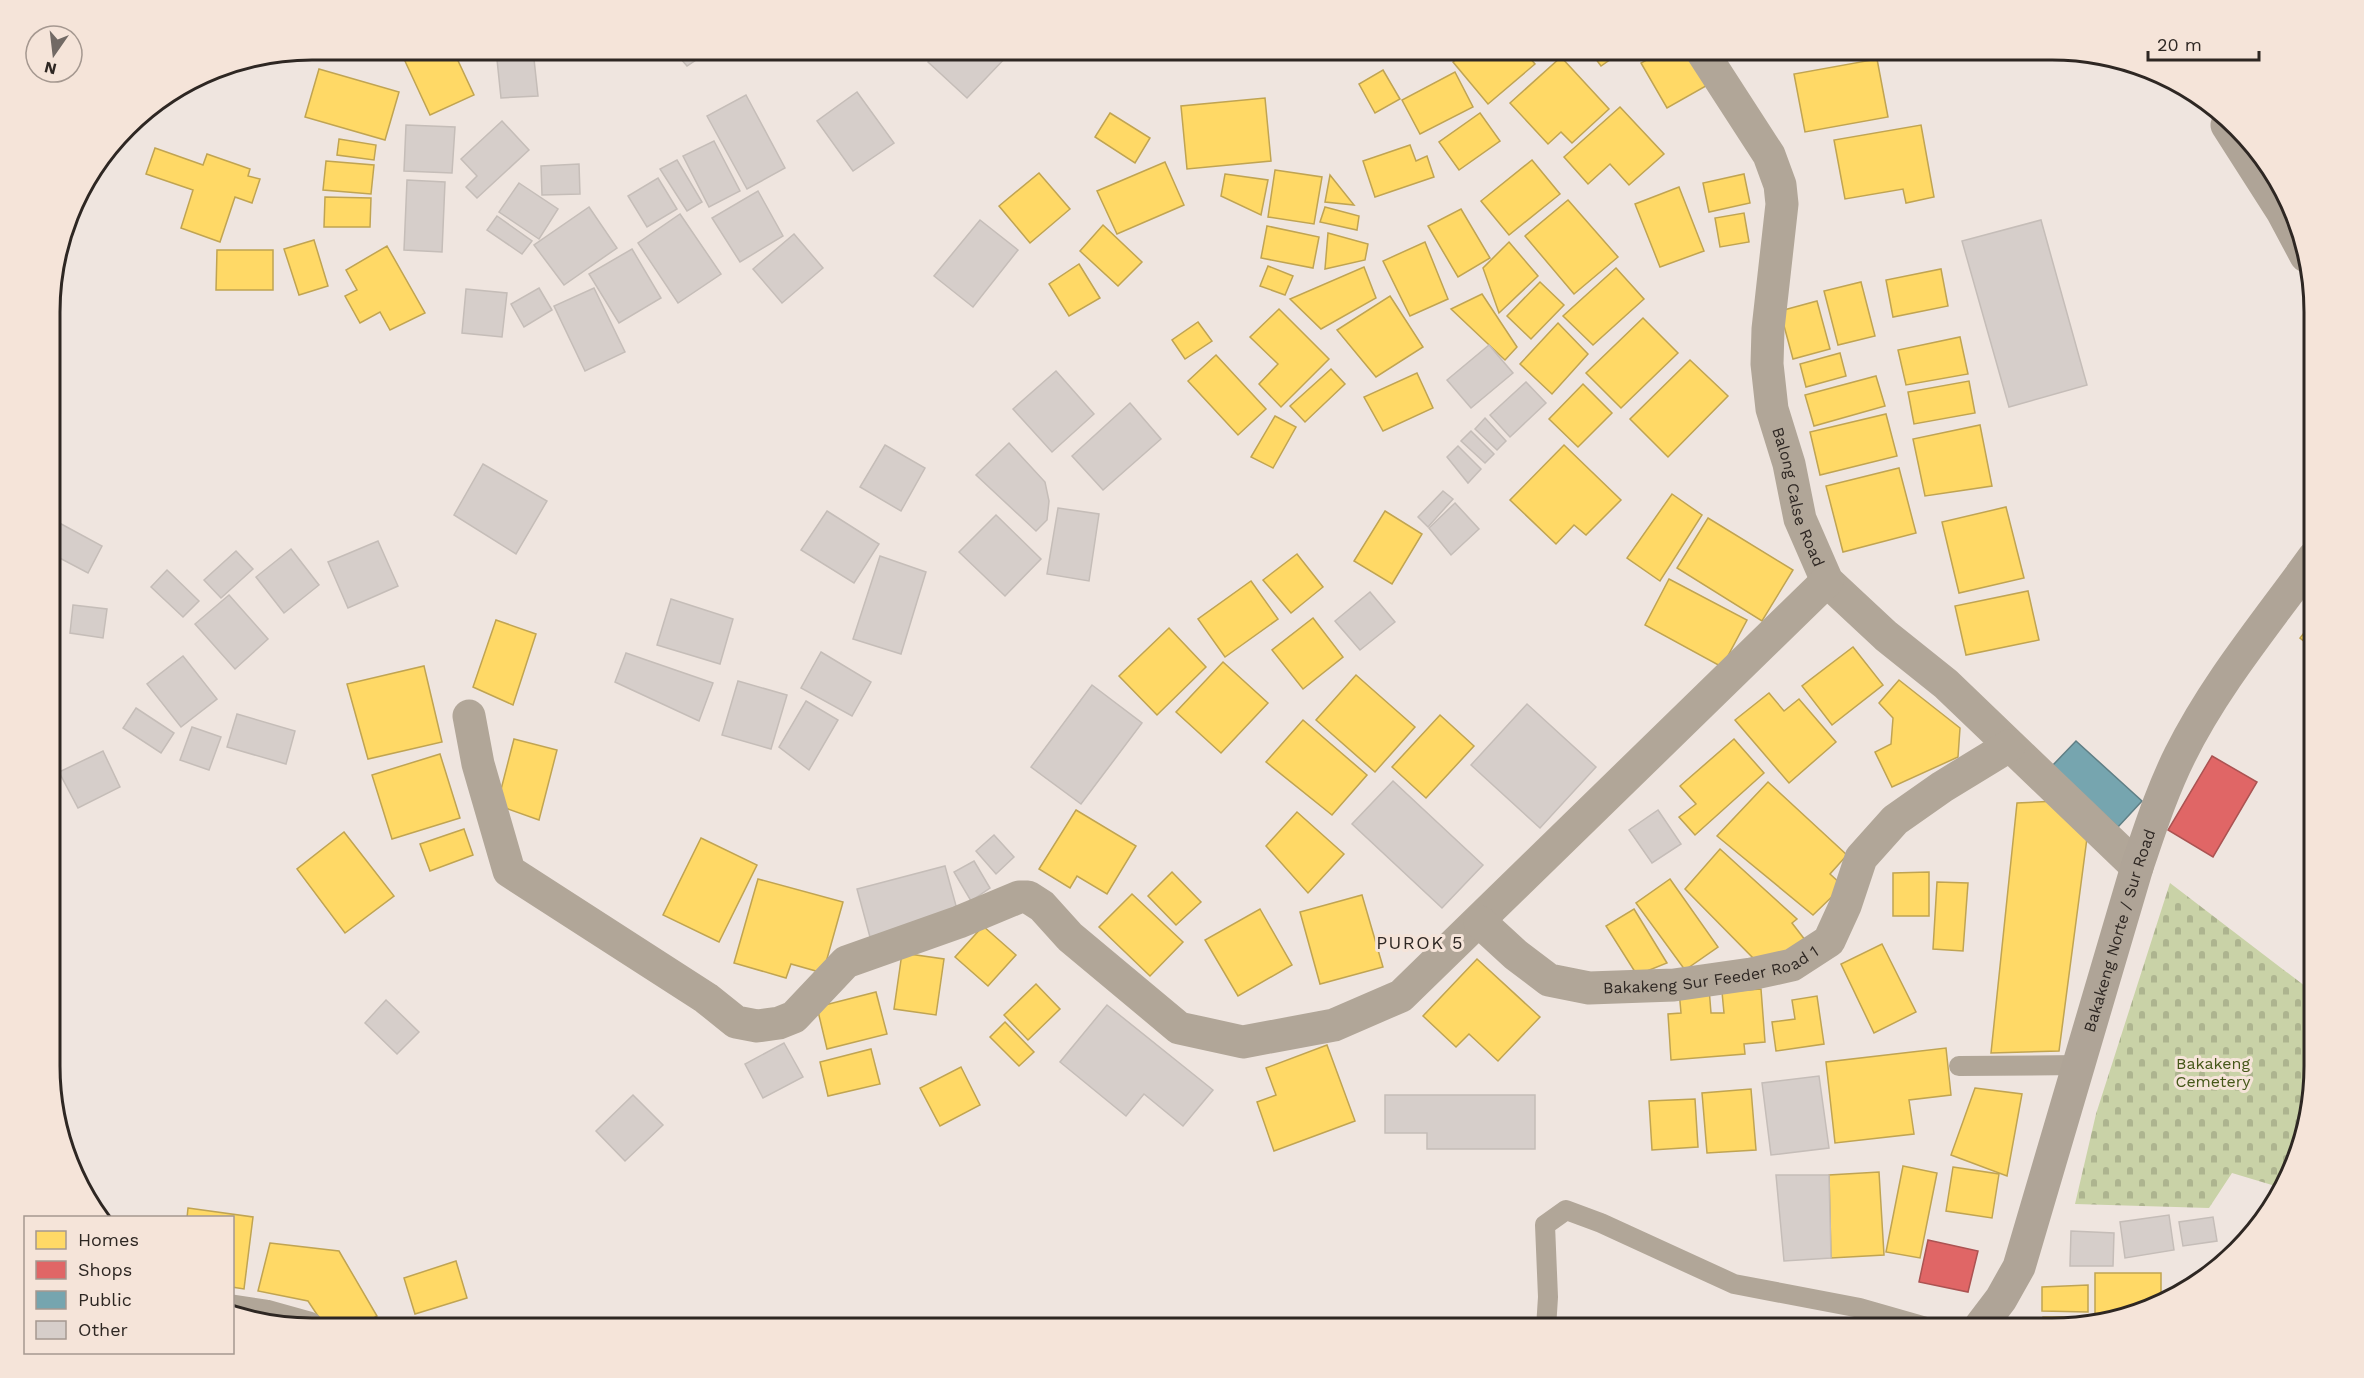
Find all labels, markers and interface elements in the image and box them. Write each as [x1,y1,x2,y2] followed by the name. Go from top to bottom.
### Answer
[24,24,84,84] north arrow
[2148,24,2259,62] scale bar
[2157,34,2202,55] text: 20 m
[42,57,59,79] text: N
[1769,425,1829,569] street label: Balong Calse Road
[2079,826,2159,1035] street label: Bakakeng Norte / Sur Road
[1376,932,1464,953] district label: PUROK 5
[1603,941,1822,997] street label: Bakakeng Sur Feeder Road 1
[2175,1054,2251,1091] park label: Bakakeng Cemetery
[24,1216,234,1354] legend
[78,1229,139,1250] text: Homes
[78,1259,132,1280] text: Shops
[78,1289,132,1310] text: Public
[78,1319,128,1340] text: Other

